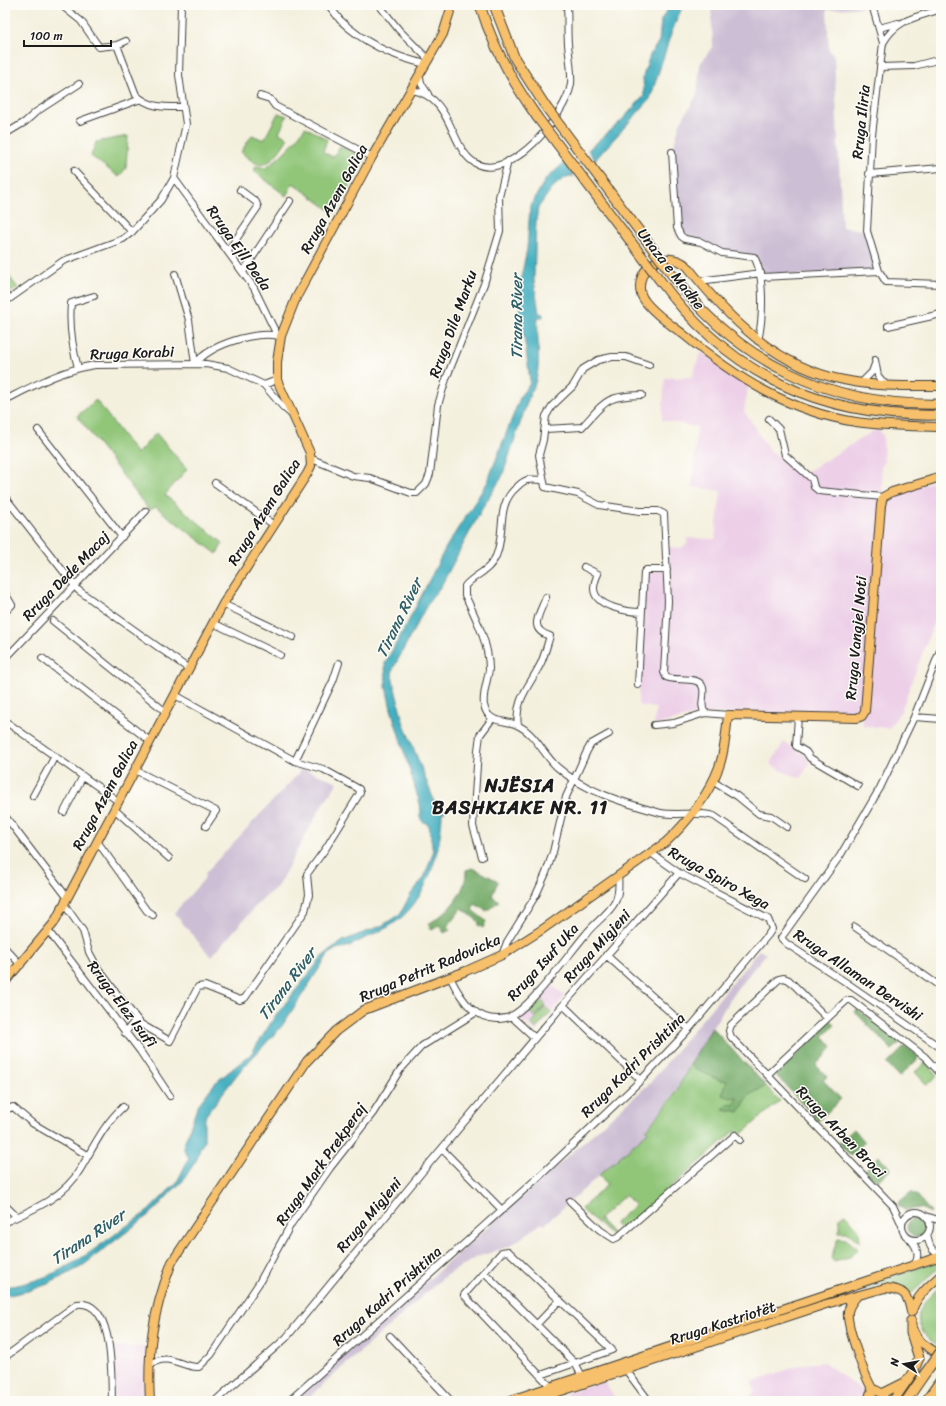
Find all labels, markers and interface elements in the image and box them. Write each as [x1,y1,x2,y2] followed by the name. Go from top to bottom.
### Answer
[24,22,111,48] scale bar
[30,25,63,47] text: 100 m
[844,83,878,160] street label: Rruga Iliria
[293,139,375,259] street label: Rruga Azem Galica
[200,200,278,297] street label: Rruga Ejll Deda
[630,222,712,316] street label: Unaza e Madhe
[421,266,485,382] street label: Rruga Dile Marku
[502,271,531,360] water label: Tirana River
[90,339,175,367] street label: Rruga Korabi
[221,453,308,571] street label: Rruga Azem Galica
[16,525,116,627] street label: Rruga Dede Macaj
[367,570,432,663] water label: Tirana River
[838,574,874,701] street label: Rruga Vangjel Noti
[65,735,145,855] street label: Rruga Azem Galica
[432,769,608,824] district label: NJËSIA BASHKIAKE NR. 11
[663,839,775,917] street label: Rruga Spiro Xega
[557,903,638,989] street label: Rruga Migjeni
[500,916,586,1007] street label: Rruga Isuf Uka
[788,922,929,1029] street label: Rruga Allaman Dervishi
[355,926,505,1010] street label: Rruga Petrit Radovicka
[250,939,326,1027] water label: Tirana River
[80,955,164,1054] street label: Rruga Elez Isufi
[574,1006,692,1124] street label: Rruga Kadri Prishtina
[790,1080,893,1185] street label: Rruga Arben Broci
[269,1097,374,1231] street label: Rruga Mark Prekperaj
[330,1171,409,1258] street label: Rruga Migjeni
[45,1199,134,1273] water label: Tirana River
[326,1239,448,1353] street label: Rruga Kadri Prishtina
[667,1294,780,1352] street label: Rruga Kastriotët
[884,1344,924,1384] north arrow
[884,1356,905,1369] text: N

